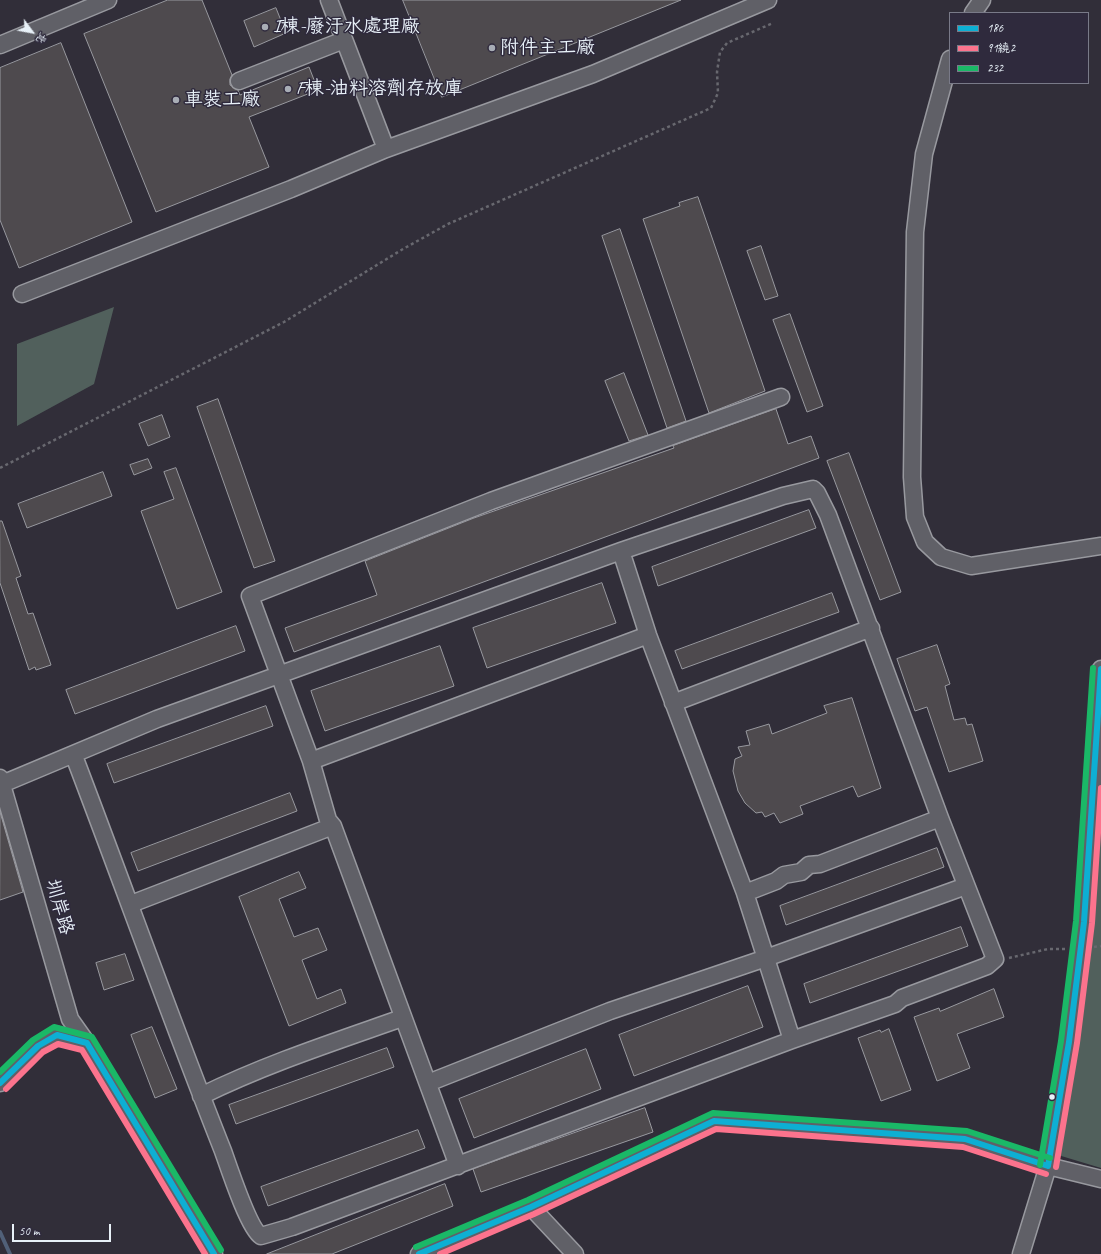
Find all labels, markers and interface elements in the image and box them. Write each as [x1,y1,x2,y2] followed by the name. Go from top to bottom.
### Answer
[12,12,52,52] north arrow
[949,12,1089,84] legend
[273,16,420,38] place label: I棟-廢汙水處理廠
[987,20,1003,36] text: 186
[260,22,270,32] marker: I棟-廢汙水處理廠
[33,30,51,47] text: 北
[500,37,595,59] place label: 附件主工廠
[987,40,1015,56] text: 91繞2
[487,43,497,53] marker: 附件主工廠
[987,60,1003,76] text: 232
[296,78,463,100] place label: F棟-油料溶劑存放庫
[283,84,293,94] marker: F棟-油料溶劑存放庫
[184,89,260,111] place label: 車裝工廠
[171,95,181,105] marker: 車裝工廠
[40,876,78,938] street label: 圳岸路
[1047,1092,1057,1102] unlabelled marker
[14,1216,113,1242] scale bar
[19,1223,39,1239] text: 50 m

